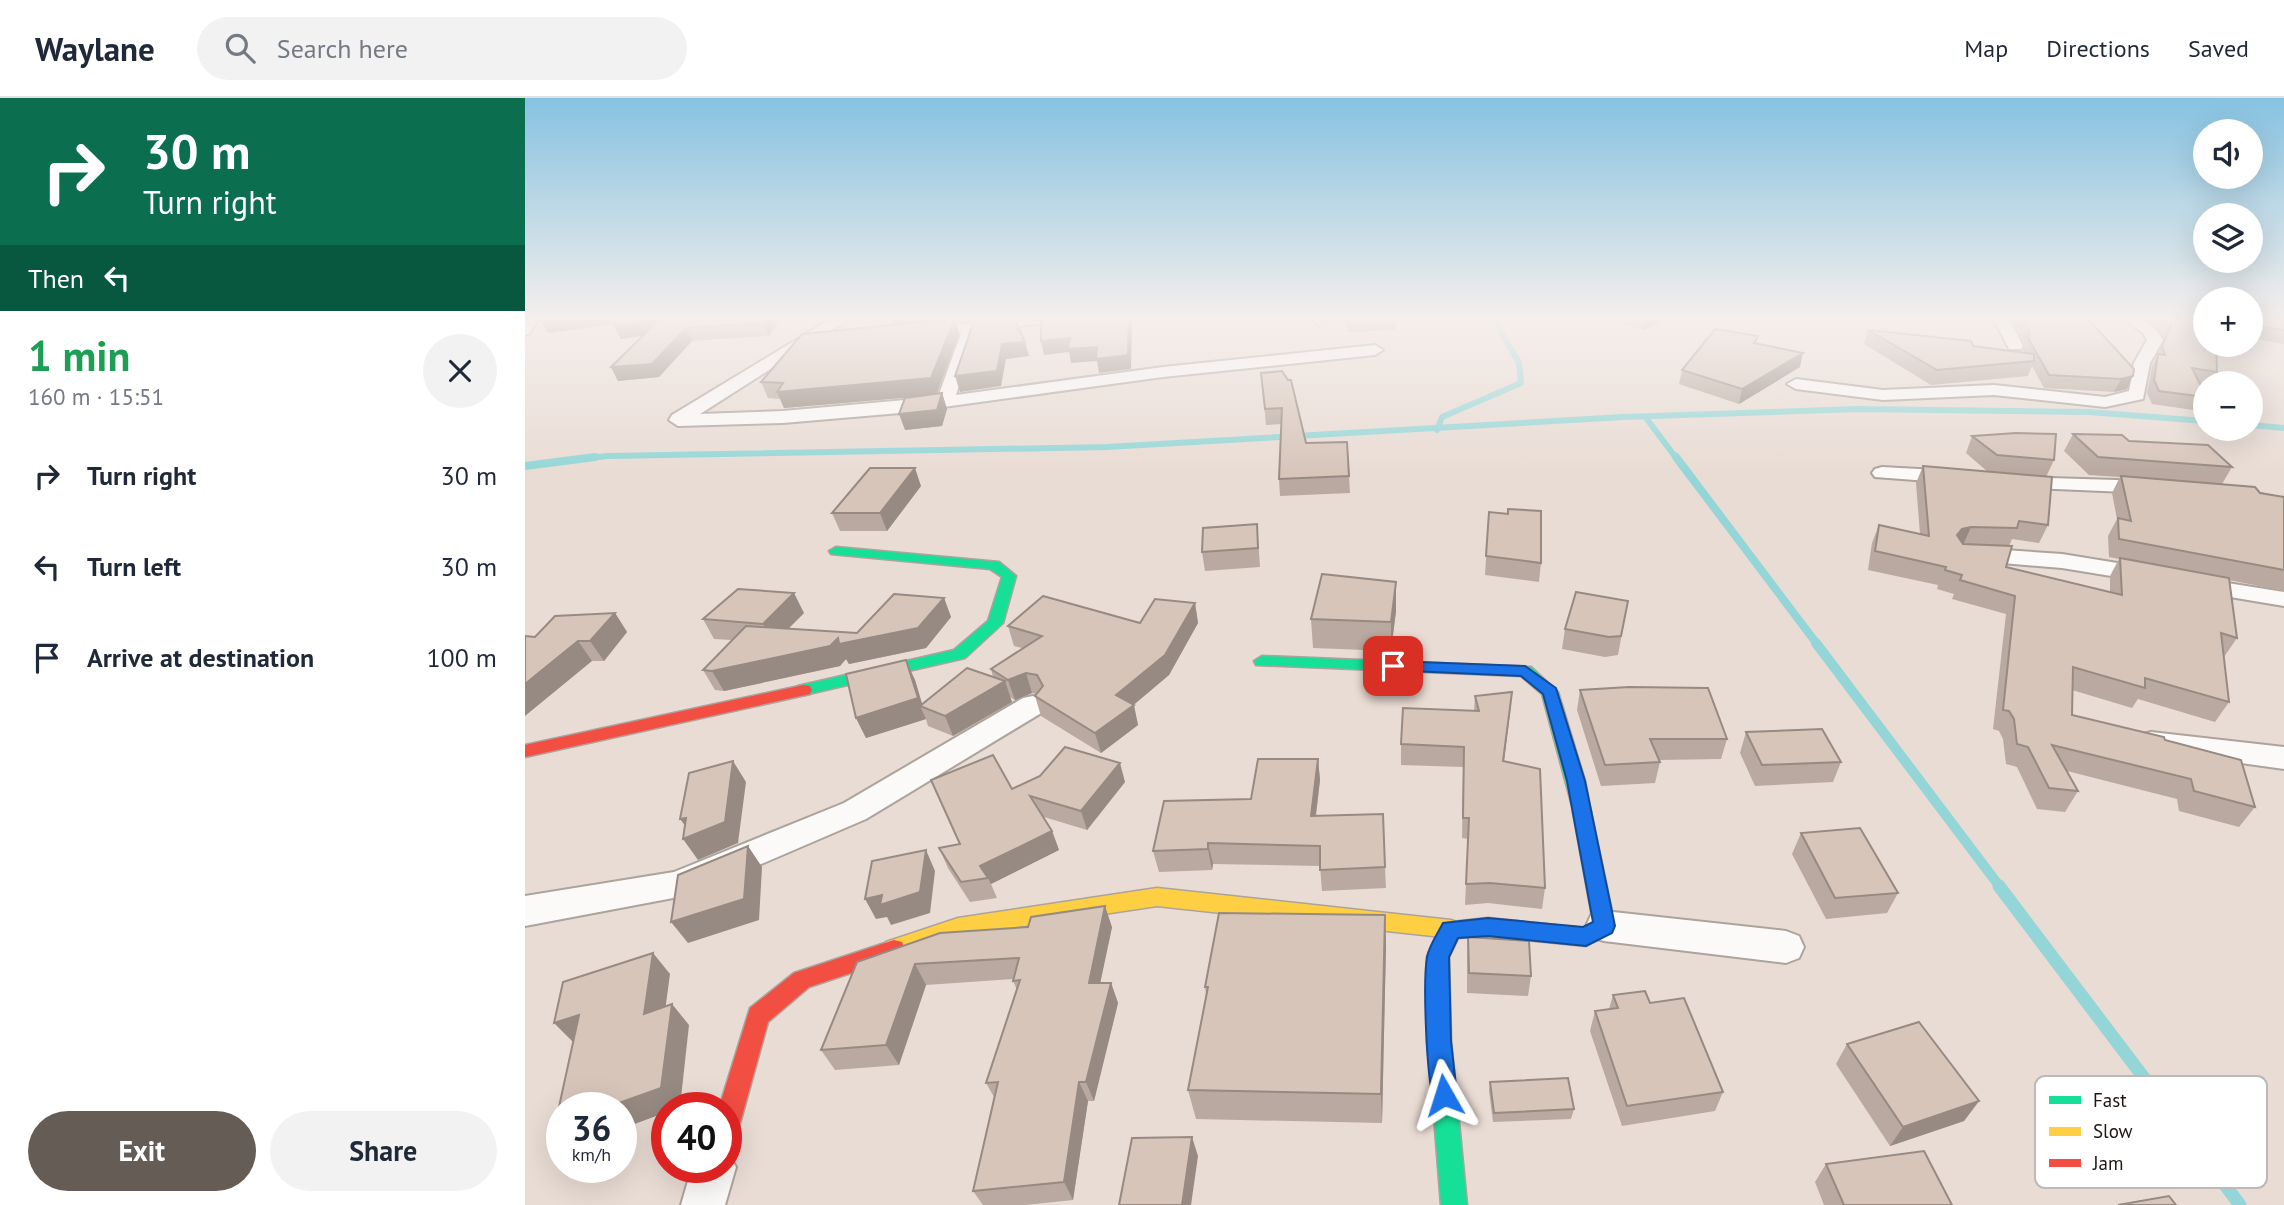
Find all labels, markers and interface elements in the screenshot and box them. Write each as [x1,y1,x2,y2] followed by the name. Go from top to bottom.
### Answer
[197,17,687,80] search box
[35,27,155,70] text: Waylane
[221,29,259,67] icon: search
[277,32,408,65] text: Search here
[1964,33,2008,64] text: Map
[2046,33,2150,64] text: Directions
[2188,33,2249,64] text: Saved
[143,119,250,183] text: 30 m
[2193,119,2263,441] map controls
[2193,119,2263,189] button: sound
[28,126,119,217] icon: right
[143,181,277,223] text: Turn right
[2193,203,2263,273] button: layers
[98,259,136,297] icon: left
[28,262,84,295] text: Then
[2193,287,2263,357] button: +
[28,328,130,383] text: 1 min
[423,334,497,408] button: close
[2193,371,2263,441] button: −
[28,382,164,411] text: 160 m · 15:51
[28,457,66,495] icon: right
[87,459,196,492] text: Turn right
[441,459,497,492] text: 30 m
[28,548,66,586] icon: left
[87,550,181,583] text: Turn left
[441,550,497,583] text: 30 m
[1363,636,1423,696] pin
[28,639,66,677] icon: arrive
[87,641,314,674] text: Arrive at destination
[426,641,497,674] text: 100 m
[1374,647,1412,685] icon: arrive
[1407,1058,1481,1132] position arrow
[2035,1076,2267,1188] legend
[2093,1088,2127,1112] text: Fast
[651,1092,742,1183] speed limit sign: 40
[572,1105,611,1151] text: 36
[28,1111,256,1191] button: Exit
[270,1111,497,1191] button: Share
[2093,1119,2133,1143] text: Slow
[572,1143,611,1166] text: km/h
[2092,1151,2123,1175] text: Jam

